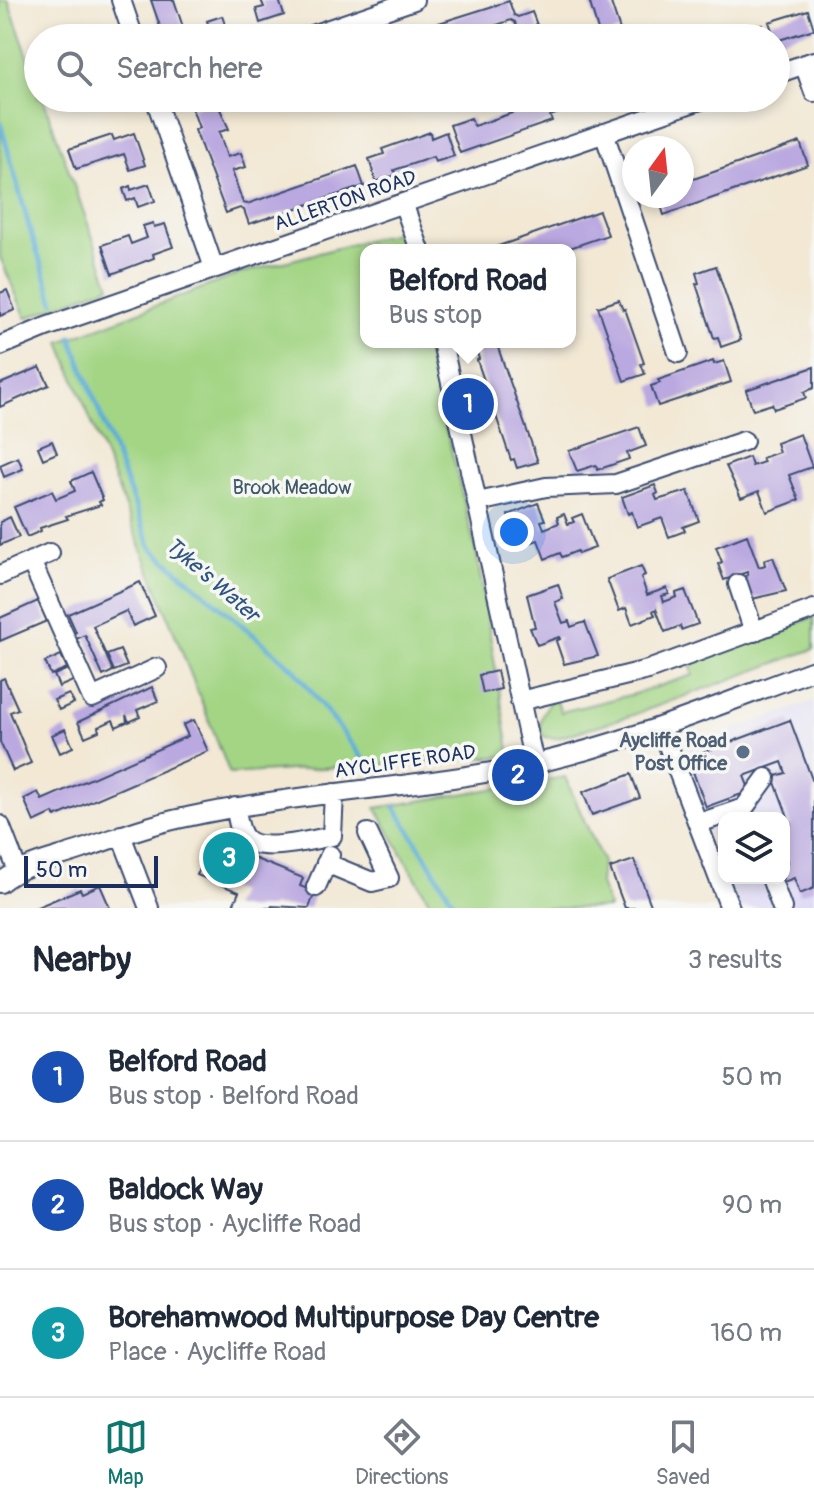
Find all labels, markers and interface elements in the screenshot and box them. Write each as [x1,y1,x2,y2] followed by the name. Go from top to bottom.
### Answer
[24,24,790,112] search box
[52,46,96,90] icon: search
[116,50,263,87] text: Search here
[622,136,694,208] north arrow
[271,164,420,237] street label: ALLERTON ROAD
[360,244,576,348] popup
[389,262,547,299] text: Belford Road
[389,299,482,331] text: Bus stop
[442,374,494,434] pin: 1
[232,475,352,500] park label: Brook Meadow
[494,512,534,552] your location
[159,531,268,630] water label: Tyke's Water
[619,728,728,776] place label: Aycliffe Road Post Office
[333,739,477,784] street label: AYCLIFFE ROAD
[734,743,752,761] marker: Aycliffe Road Post Office
[492,745,544,805] pin: 2
[718,812,790,884] map controls
[718,812,790,884] button: layers
[203,828,255,888] pin: 3
[24,852,158,888] scale bar
[36,856,87,884] text: 50 m
[32,939,131,982] text: Nearby
[688,944,782,976] text: 3 results
[108,1043,267,1080] text: Belford Road
[53,1061,63,1093] text: 1
[721,1061,782,1093] text: 50 m
[108,1080,359,1112] text: Bus stop · Belford Road
[108,1171,263,1208] text: Baldock Way
[51,1189,65,1221] text: 2
[722,1189,782,1221] text: 90 m
[108,1208,362,1240] text: Bus stop · Aycliffe Road
[108,1299,599,1336] text: Borehamwood Multipurpose Day Centre
[51,1317,65,1349] text: 3
[710,1317,782,1349] text: 160 m
[108,1336,327,1368] text: Place · Aycliffe Road
[104,1415,148,1491] tab: Map
[355,1415,448,1491] tab: Directions
[656,1415,710,1491] tab: Saved

